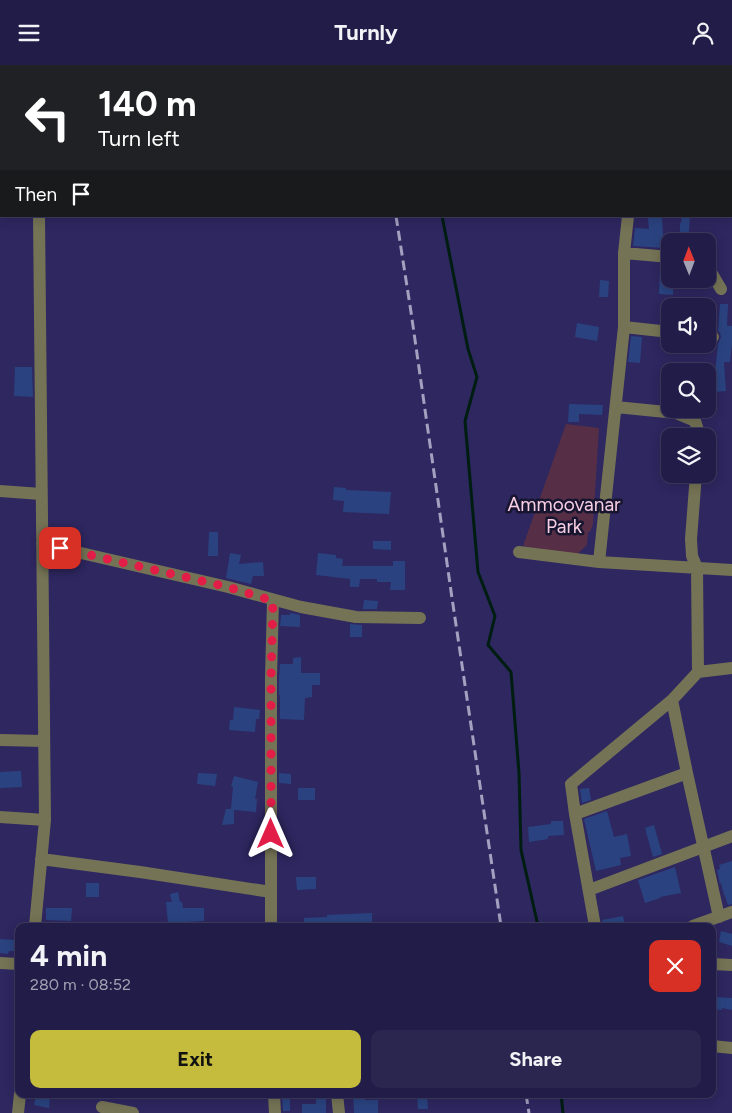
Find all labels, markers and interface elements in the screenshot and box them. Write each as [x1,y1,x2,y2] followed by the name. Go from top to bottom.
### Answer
[15,19,43,47] icon: menu
[334,19,398,46] text: Turnly
[689,19,717,47] icon: person
[98,83,196,125] text: 140 m
[15,85,80,150] icon: left
[98,125,180,152] text: Turn left
[67,180,95,208] icon: arrive
[15,183,57,206] text: Then
[661,233,716,287] north arrow
[661,233,716,483] map controls
[661,298,716,353] button: sound
[661,363,716,418] button: search
[661,428,716,483] button: layers
[507,493,621,538] park label: Ammoovanar Park
[39,527,81,569] pin
[46,534,74,562] icon: arrive
[244,807,296,859] position arrow
[30,937,107,974] text: 4 min
[649,940,701,992] button: close
[30,975,131,994] text: 280 m · 08:52
[30,1030,361,1088] button: Exit
[371,1030,701,1088] button: Share

